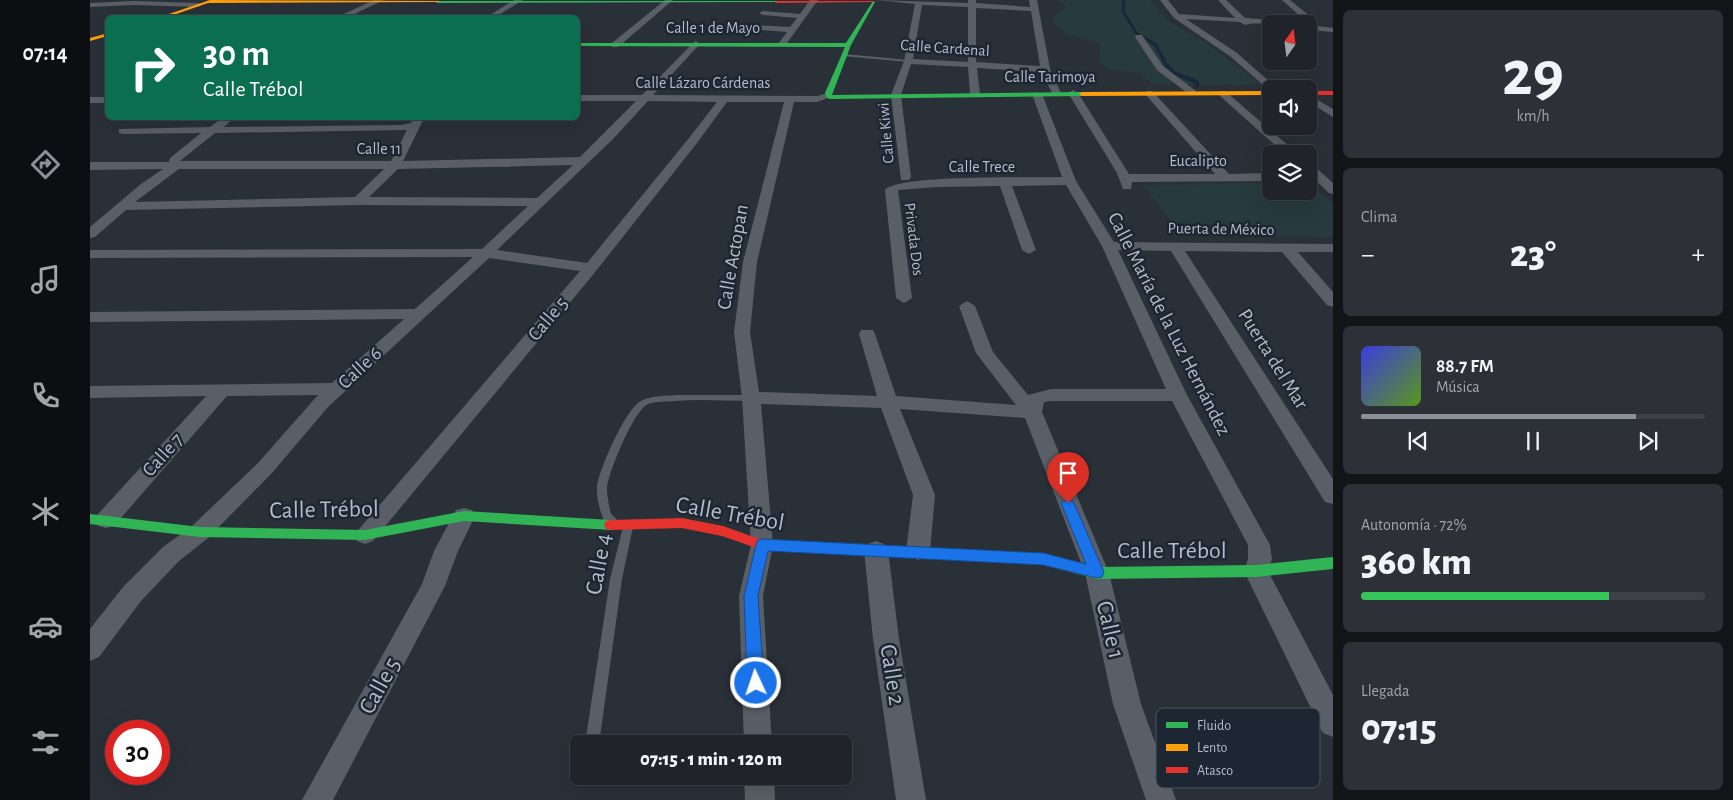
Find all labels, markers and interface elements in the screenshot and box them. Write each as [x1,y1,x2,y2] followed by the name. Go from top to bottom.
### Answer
[1262,15,1318,70] north arrow
[1262,15,1317,200] map controls
[666,20,760,37] street label: Calle 1 de Mayo
[120,35,185,100] icon: right
[203,37,270,72] text: 30 m
[900,37,990,59] street label: Calle Cardenal
[23,42,68,64] text: 07:14
[1502,42,1564,107] text: 29
[1004,69,1096,86] street label: Calle Tarimoya
[635,75,771,91] street label: Calle Lázaro Cárdenas
[203,78,303,100] text: Calle Trébol
[1262,80,1317,135] button: sound
[875,102,897,164] street label: Calle Kiwi
[1516,108,1550,124] text: km/h
[357,141,401,157] street label: Calle 11
[1262,145,1317,200] button: layers
[28,147,63,182] icon: directions
[1169,153,1227,169] street label: Eucalipto
[949,159,1015,175] street label: Calle Trece
[902,202,926,276] street label: Privada Dos
[714,203,752,311] street label: Calle Actopan
[1104,209,1234,439] street label: Calle María de la Luz Hernández
[1361,209,1397,225] text: Clima
[1167,220,1275,238] street label: Puerta de México
[1510,236,1556,274] text: 23°
[1361,241,1374,269] text: −
[1692,241,1705,269] text: +
[28,262,63,297] icon: music
[524,293,572,345] street label: Calle 5
[1234,305,1312,413] street label: Puerta del Mar
[334,343,386,393] street label: Calle 6
[1436,357,1494,376] text: 88.7 FM
[28,378,63,413] icon: phone
[1436,379,1480,395] text: Música
[1404,427,1432,455] icon: previous
[1519,427,1547,455] icon: pause
[1634,427,1662,455] icon: next
[139,430,187,480] street label: Calle 7
[1047,452,1089,503] pin
[1054,459,1082,487] icon: arrive
[674,493,786,535] street label: Calle Trébol
[28,494,63,529] icon: climate
[269,497,379,523] street label: Calle Trébol
[1361,517,1467,533] text: Autonomía · 72%
[582,531,616,597] street label: Calle 4
[1117,539,1227,563] street label: Calle Trébol
[1361,544,1472,582] text: 360 km
[1092,599,1128,661] street label: Calle 1
[28,609,63,644] icon: car
[875,643,909,707] street label: Calle 2
[355,654,405,718] street label: Calle 5
[729,656,781,708] position arrow
[1361,683,1409,699] text: Llegada
[1156,708,1320,788] legend
[1361,710,1437,748] text: 07:15
[1197,719,1231,733] text: Fluido
[105,720,170,785] speed limit sign: 30
[28,725,63,760] icon: filters
[1197,741,1228,755] text: Lento
[640,750,782,769] text: 07:15 · 1 min · 120 m
[1197,764,1233,778] text: Atasco

